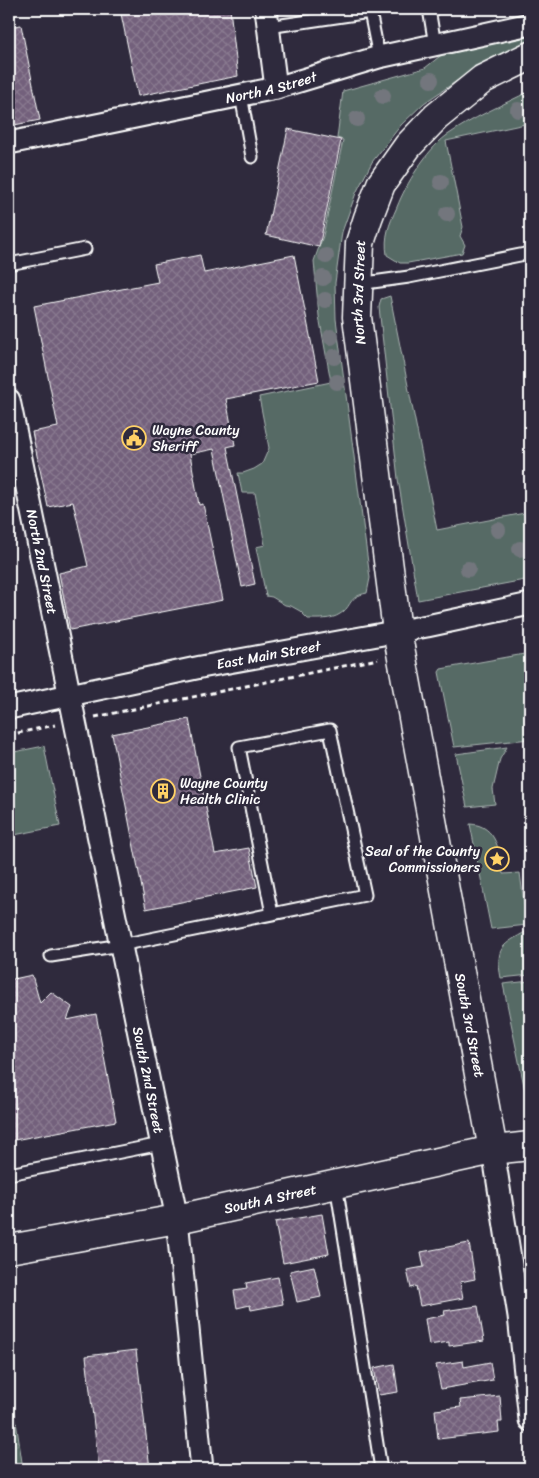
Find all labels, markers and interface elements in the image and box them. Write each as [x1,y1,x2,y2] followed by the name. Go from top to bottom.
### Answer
[223,64,321,111] street label: North A Street
[345,239,373,346] street label: North 3rd Street
[152,418,240,459] place label: Wayne County Sheriff
[121,425,147,451] public building icon: Wayne County Sheriff
[19,507,65,617] street label: North 2nd Street
[215,633,324,677] street label: East Main Street
[180,771,268,812] place label: Wayne County Health Clinic
[150,778,176,804] building icon: Wayne County Health Clinic
[365,839,481,880] place label: Seal of the County Commissioners
[484,846,510,872] place icon: Seal of the County Commissioners
[447,971,492,1080] street label: South 3rd Street
[125,1024,171,1136] street label: South 2nd Street
[222,1177,319,1221] street label: South A Street

